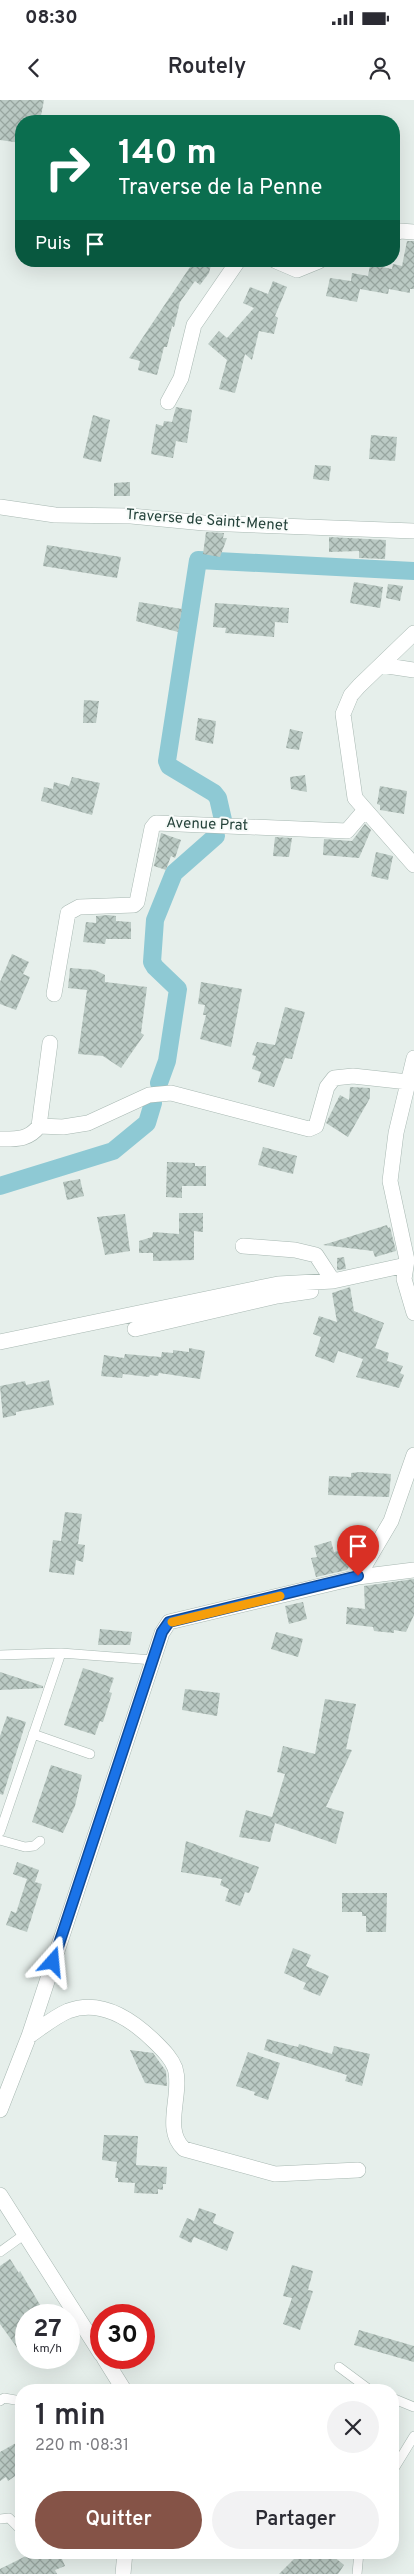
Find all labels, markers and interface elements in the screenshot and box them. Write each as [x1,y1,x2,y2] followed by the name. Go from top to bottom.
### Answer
[25,6,78,30] text: 08:30
[20,54,48,82] icon: back
[168,54,246,81] text: Routely
[366,54,394,82] icon: person
[118,132,217,176] text: 140 m
[35,135,100,200] icon: right
[118,175,322,202] text: Traverse de la Penne
[81,230,109,258] icon: arrive
[35,232,71,256] text: Puis
[125,506,289,536] street label: Traverse de Saint-Menet
[166,814,248,836] street label: Avenue Prat
[337,1525,379,1576] pin
[344,1532,372,1560] icon: arrive
[26,1935,78,1987] position arrow
[90,2304,155,2369] speed limit sign: 30
[33,2314,62,2346] text: 27
[33,2341,62,2357] text: km/h
[35,2398,106,2435] text: 1 min
[327,2401,379,2453] button: close
[35,2436,129,2456] text: 220 m · 08:31
[35,2491,202,2549] button: Quitter
[212,2491,379,2549] button: Partager

